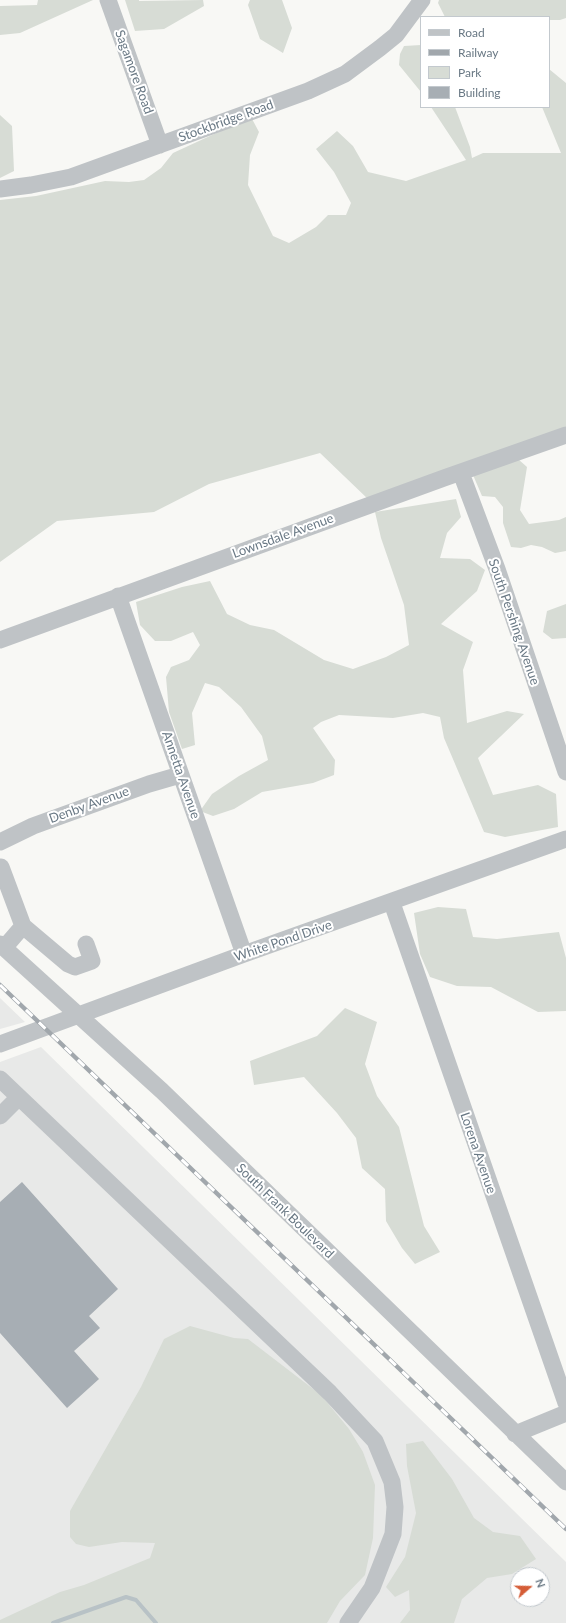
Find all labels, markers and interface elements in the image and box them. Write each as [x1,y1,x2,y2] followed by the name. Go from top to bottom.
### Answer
[420,16,550,108] legend
[458,25,485,40] text: Road
[112,28,156,116] street label: Sagamore Road
[458,45,498,60] text: Railway
[458,65,481,80] text: Park
[458,85,501,100] text: Building
[177,97,275,145] street label: Stockbridge Road
[230,510,336,562] street label: Lownsdale Avenue
[485,557,543,687] street label: South Pershing Avenue
[159,729,203,821] street label: Annetta Avenue
[47,783,131,827] street label: Denby Avenue
[232,917,334,965] street label: White Pond Drive
[457,1110,499,1196] street label: Lorena Avenue
[233,1160,337,1262] street label: South Frank Boulevard
[510,1567,550,1607] north arrow
[533,1577,548,1589] text: N

